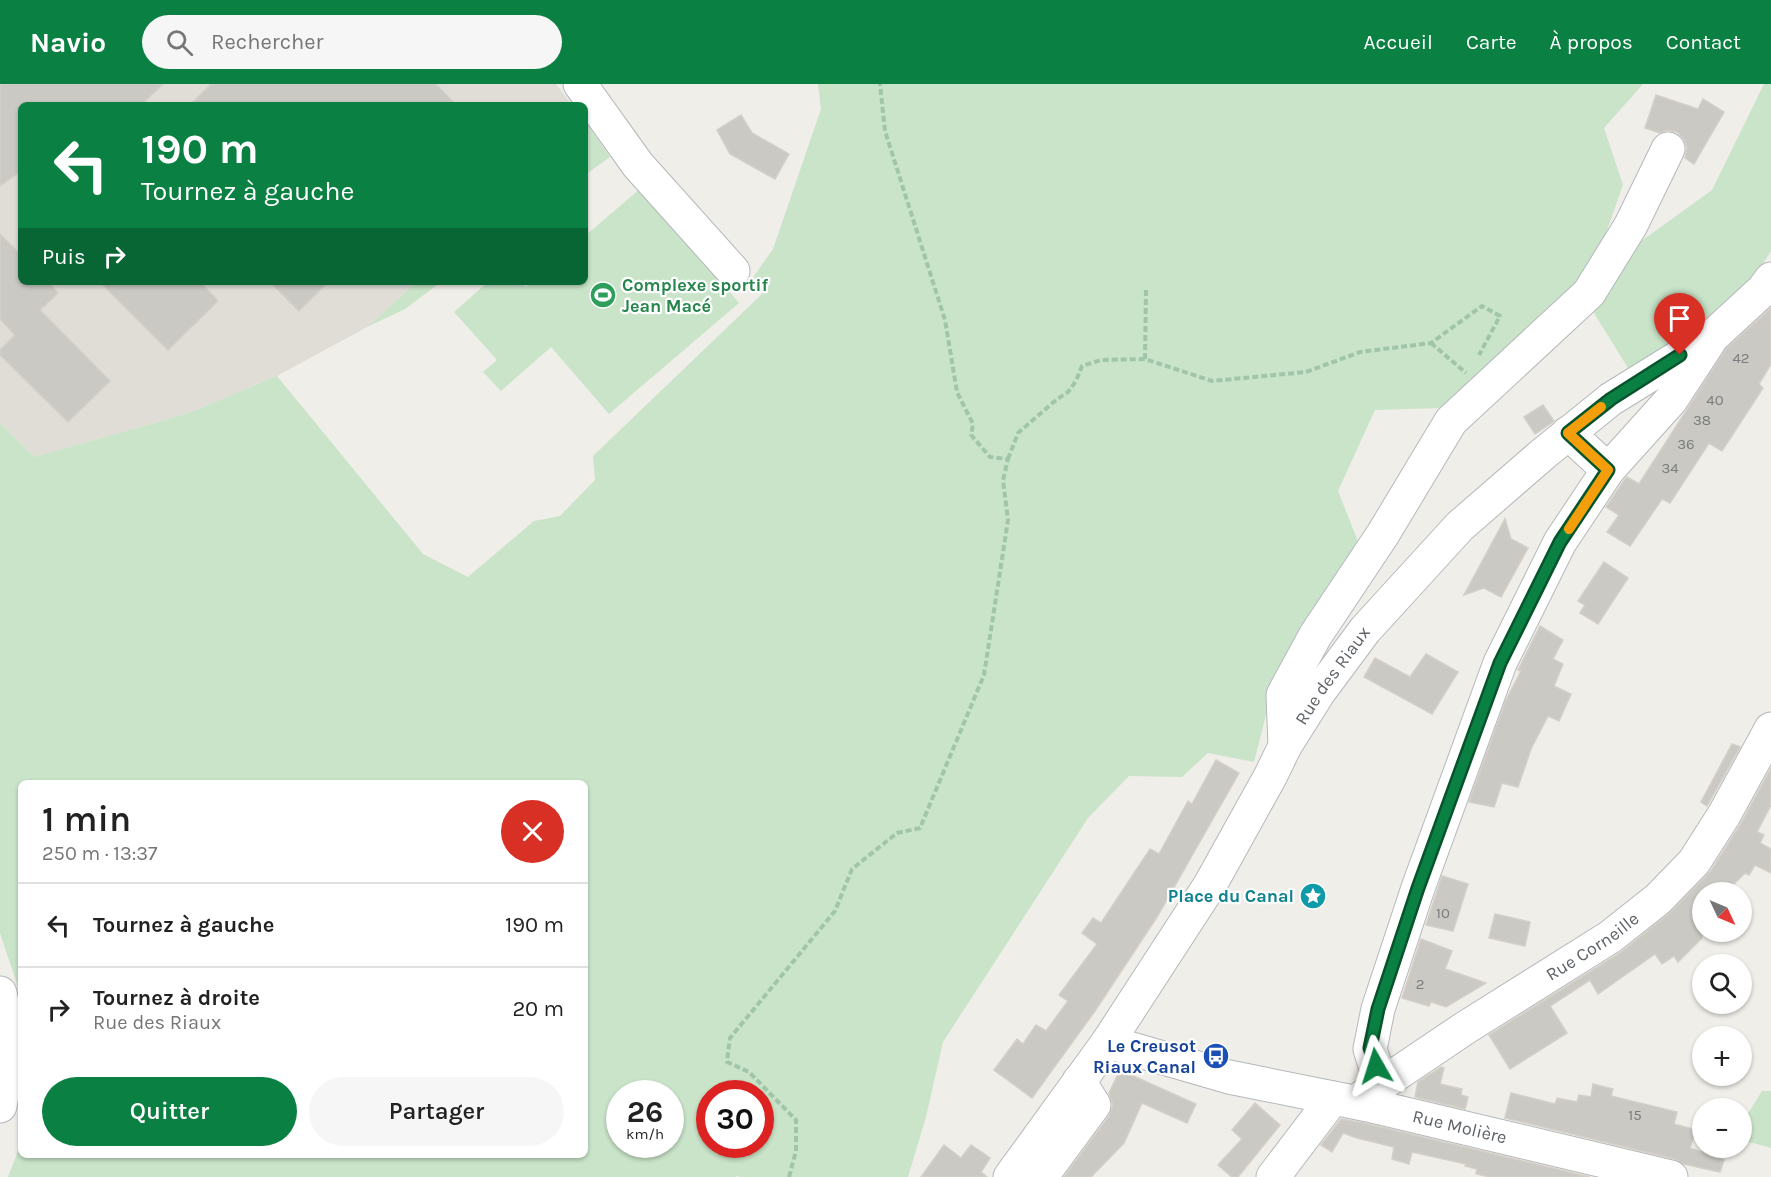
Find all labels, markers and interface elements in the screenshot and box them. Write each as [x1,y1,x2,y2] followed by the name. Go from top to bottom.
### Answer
[142,15,562,69] search box
[30,26,106,59] text: Navio
[163,26,196,59] icon: search
[211,29,324,55] text: Rechercher
[1364,30,1433,54] text: Accueil
[1466,30,1517,54] text: Carte
[1550,30,1633,54] text: À propos
[1666,30,1741,54] text: Contact
[141,124,259,174] text: 190 m
[42,126,120,204] icon: left
[141,175,354,207] text: Tournez à gauche
[98,240,131,273] icon: right
[42,244,86,270] text: Puis
[622,274,768,317] place label: Complexe sportif Jean Macé
[588,280,618,310] sports icon: Complexe sportif Jean Macé
[1654,293,1705,355] pin
[1663,302,1696,335] icon: arrive
[1732,349,1750,367] house number: 42
[1706,391,1724,409] house number: 40
[1693,411,1711,429] house number: 38
[1677,435,1695,453] house number: 36
[1661,459,1679,477] house number: 34
[1290,622,1375,729] street label: Rue des Riaux
[42,798,131,840] text: 1 min
[501,800,564,863] button: close
[42,842,158,865] text: 250 m · 13:37
[1298,881,1328,911] place icon: Place du Canal
[1692,882,1752,942] north arrow
[1692,882,1752,1158] map controls
[1168,885,1294,907] place label: Place du Canal
[1436,904,1450,922] house number: 10
[1542,907,1643,986] street label: Rue Corneille
[42,909,75,942] icon: left
[93,912,274,938] text: Tournez à gauche
[505,912,564,938] text: 190 m
[1692,954,1752,1014] button: search
[1416,975,1424,993] house number: 2
[93,985,260,1011] text: Tournez à droite
[42,993,75,1026] icon: right
[512,996,564,1022] text: 20 m
[93,1011,221,1034] text: Rue des Riaux
[1692,1026,1752,1086] button: +
[1344,1034,1408,1098] position arrow
[1093,1035,1196,1078] place label: Le Creusot Riaux Canal
[1201,1041,1231,1071] bus stop icon: Le Creusot Riaux Canal
[42,1077,297,1146] button: Quitter
[309,1077,564,1146] button: Partager
[696,1080,774,1158] speed limit sign: 30
[627,1094,663,1130] text: 26
[1692,1098,1752,1158] button: −
[1410,1105,1509,1149] street label: Rue Molière
[1628,1106,1642,1124] house number: 15
[626,1125,664,1143] text: km/h

